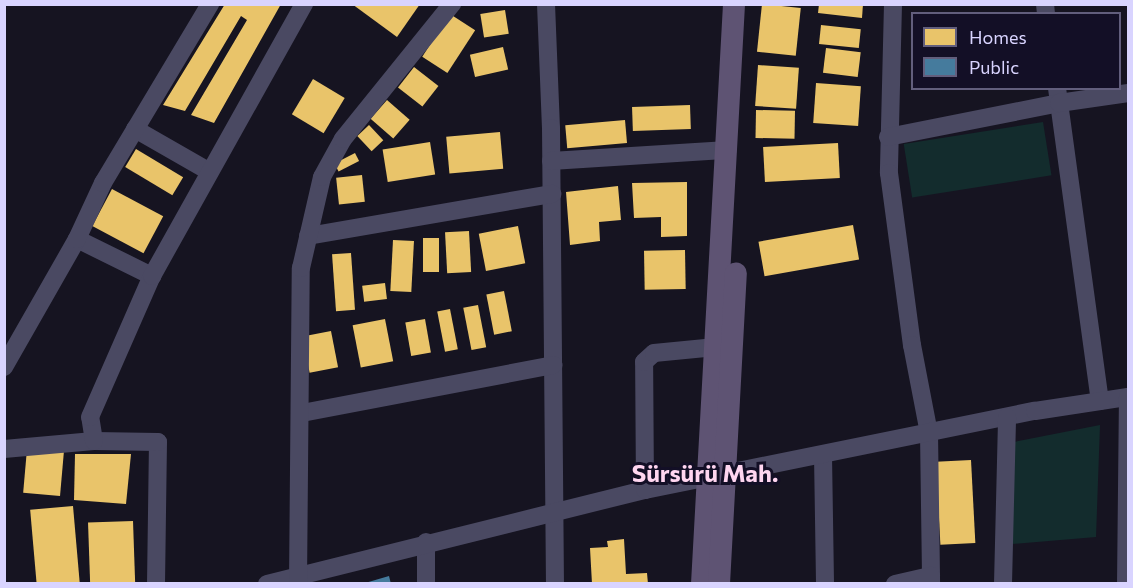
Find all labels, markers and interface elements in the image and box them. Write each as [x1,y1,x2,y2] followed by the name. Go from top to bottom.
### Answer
[911,12,1121,90] legend
[969,26,1027,48] text: Homes
[969,56,1019,78] text: Public
[632,459,778,487] district label: Sürsürü Mah.

